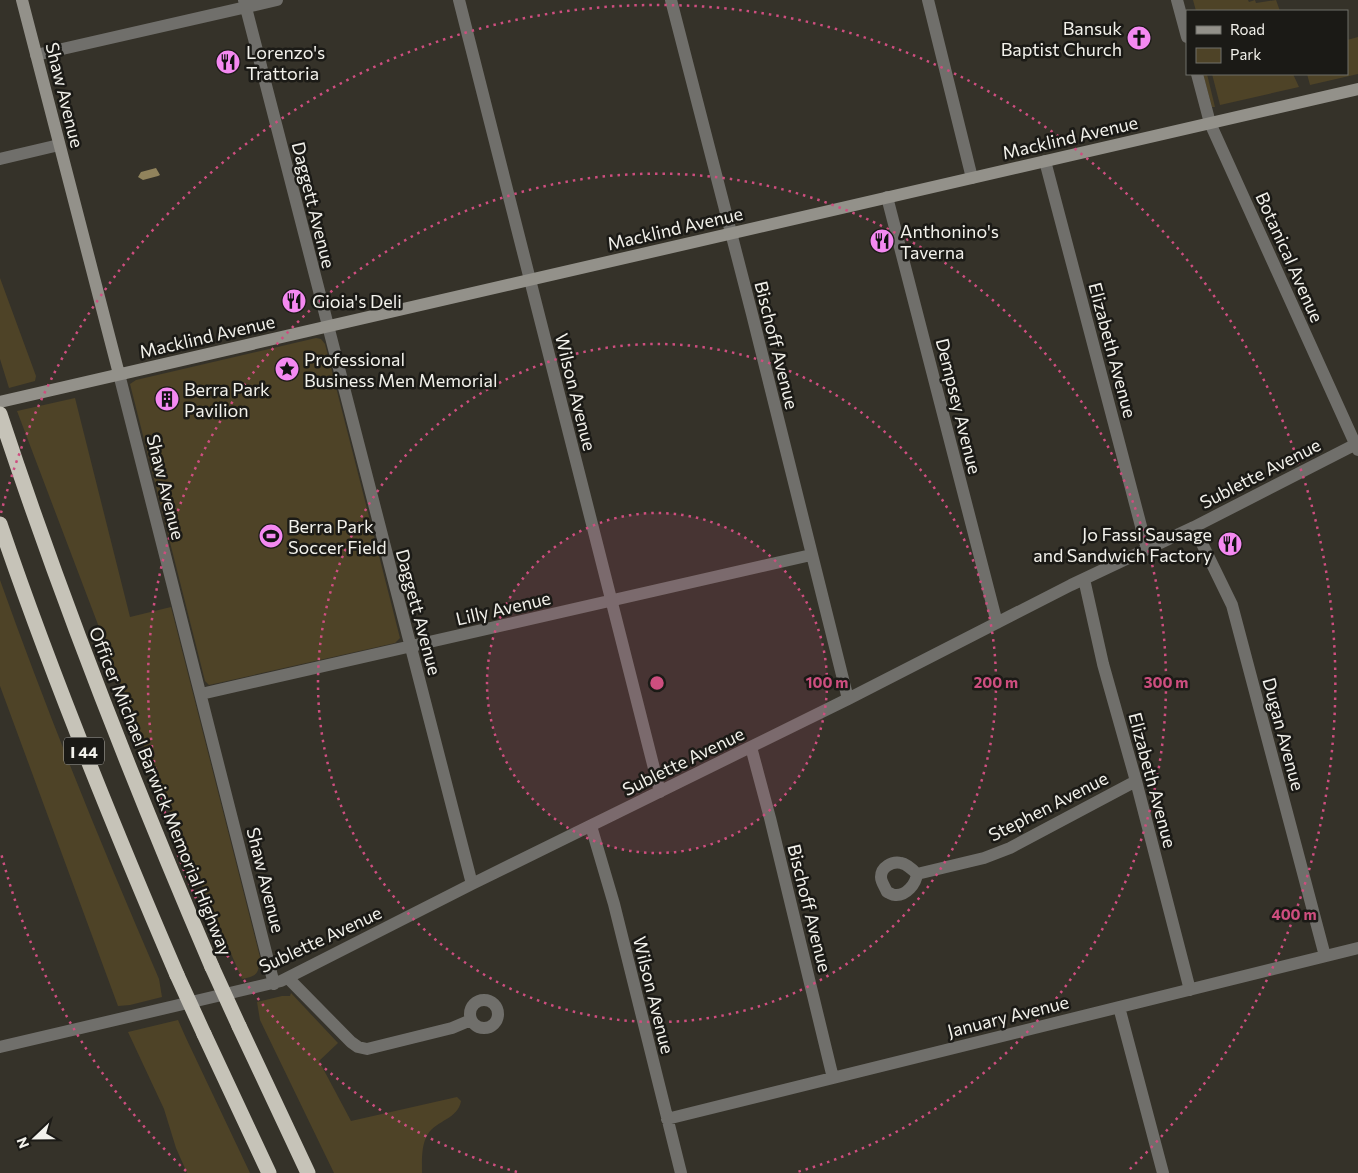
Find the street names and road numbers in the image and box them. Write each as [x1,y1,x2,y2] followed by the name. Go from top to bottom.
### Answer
[41,40,89,150] street label: Shaw Avenue
[1000,111,1140,163] street label: Macklind Avenue
[288,139,340,271] street label: Daggett Avenue
[1251,188,1329,326] street label: Botanical Avenue
[605,202,745,254] street label: Macklind Avenue
[750,279,804,411] street label: Bischoff Avenue
[1084,280,1142,420] street label: Elizabeth Avenue
[137,310,277,362] street label: Macklind Avenue
[551,331,601,453] street label: Wilson Avenue
[931,336,987,476] street label: Dempsey Avenue
[142,432,190,542] street label: Shaw Avenue
[1196,433,1324,513] street label: Sublette Avenue
[392,547,446,677] street label: Daggett Avenue
[453,586,553,630] street label: Lilly Avenue
[85,623,237,959] street label: Officer Michael Barwick Memorial Highway
[1258,675,1310,793] street label: Dugan Avenue
[1124,710,1182,850] street label: Elizabeth Avenue
[619,722,747,800] street label: Sublette Avenue
[64,738,104,764] road number: I 44
[984,766,1112,846] street label: Stephen Avenue
[242,825,290,935] street label: Shaw Avenue
[783,842,837,974] street label: Bischoff Avenue
[255,901,385,977] street label: Sublette Avenue
[629,934,679,1056] street label: Wilson Avenue
[945,990,1071,1042] street label: January Avenue

